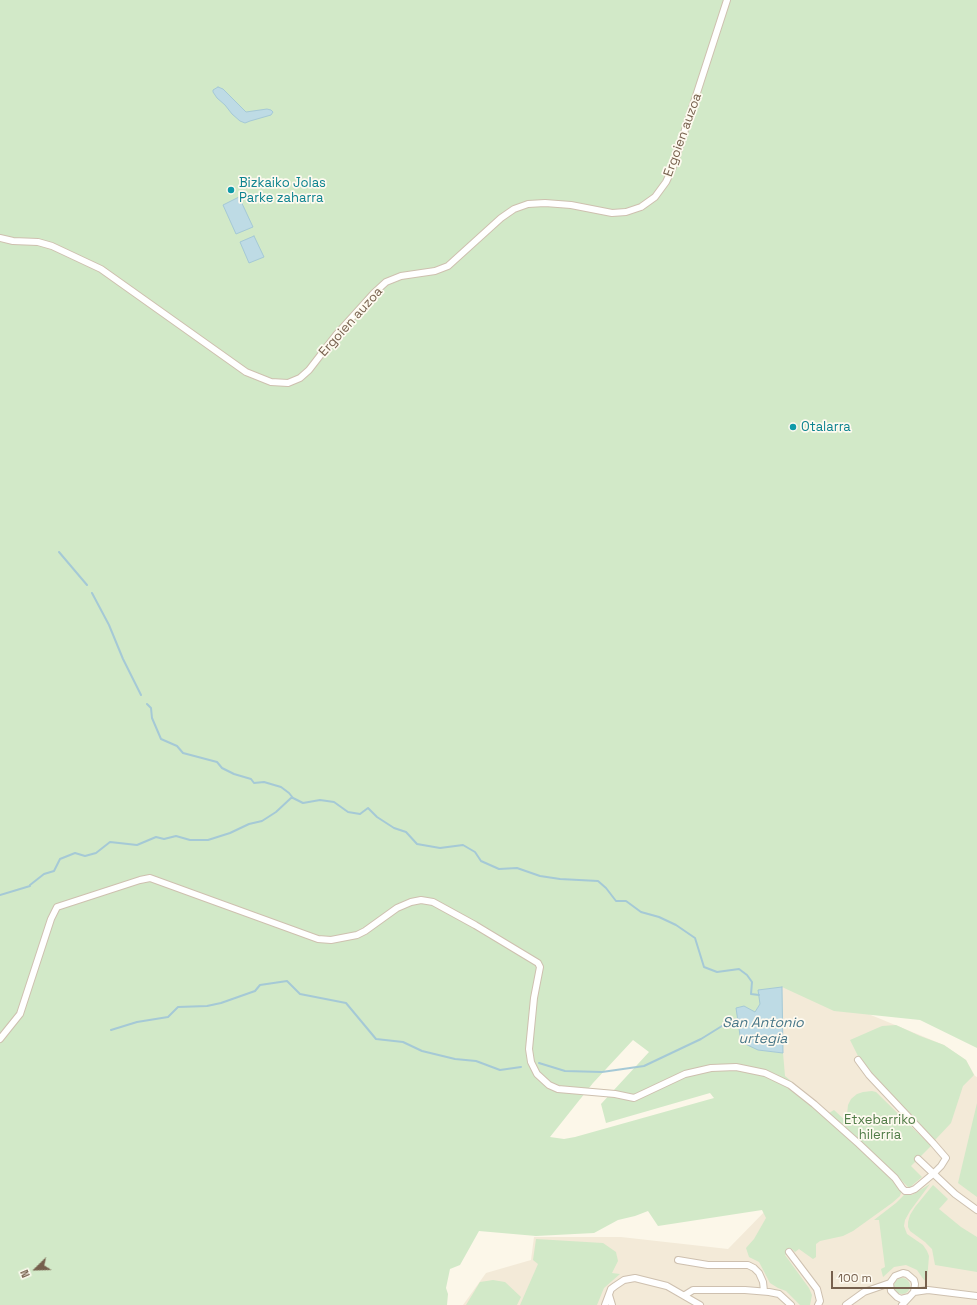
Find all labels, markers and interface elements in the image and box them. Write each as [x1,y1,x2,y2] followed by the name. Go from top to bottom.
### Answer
[661,91,705,179] street label: Ergoien auzoa
[239,175,326,206] place label: Bizkaiko Jolas Parke zaharra
[226,185,236,195] marker: Bizkaiko Jolas Parke zaharra
[316,284,386,360] street label: Ergoien auzoa
[801,419,851,435] place label: Otalarra
[788,422,798,432] marker: Otalarra
[722,1015,804,1048] water label: San Antonio urtegia
[844,1112,916,1143] park label: Etxebarriko hilerria
[16,1249,56,1289] north arrow
[833,1263,929,1289] scale bar
[17,1268,33,1280] text: N
[838,1270,872,1286] text: 100 m

